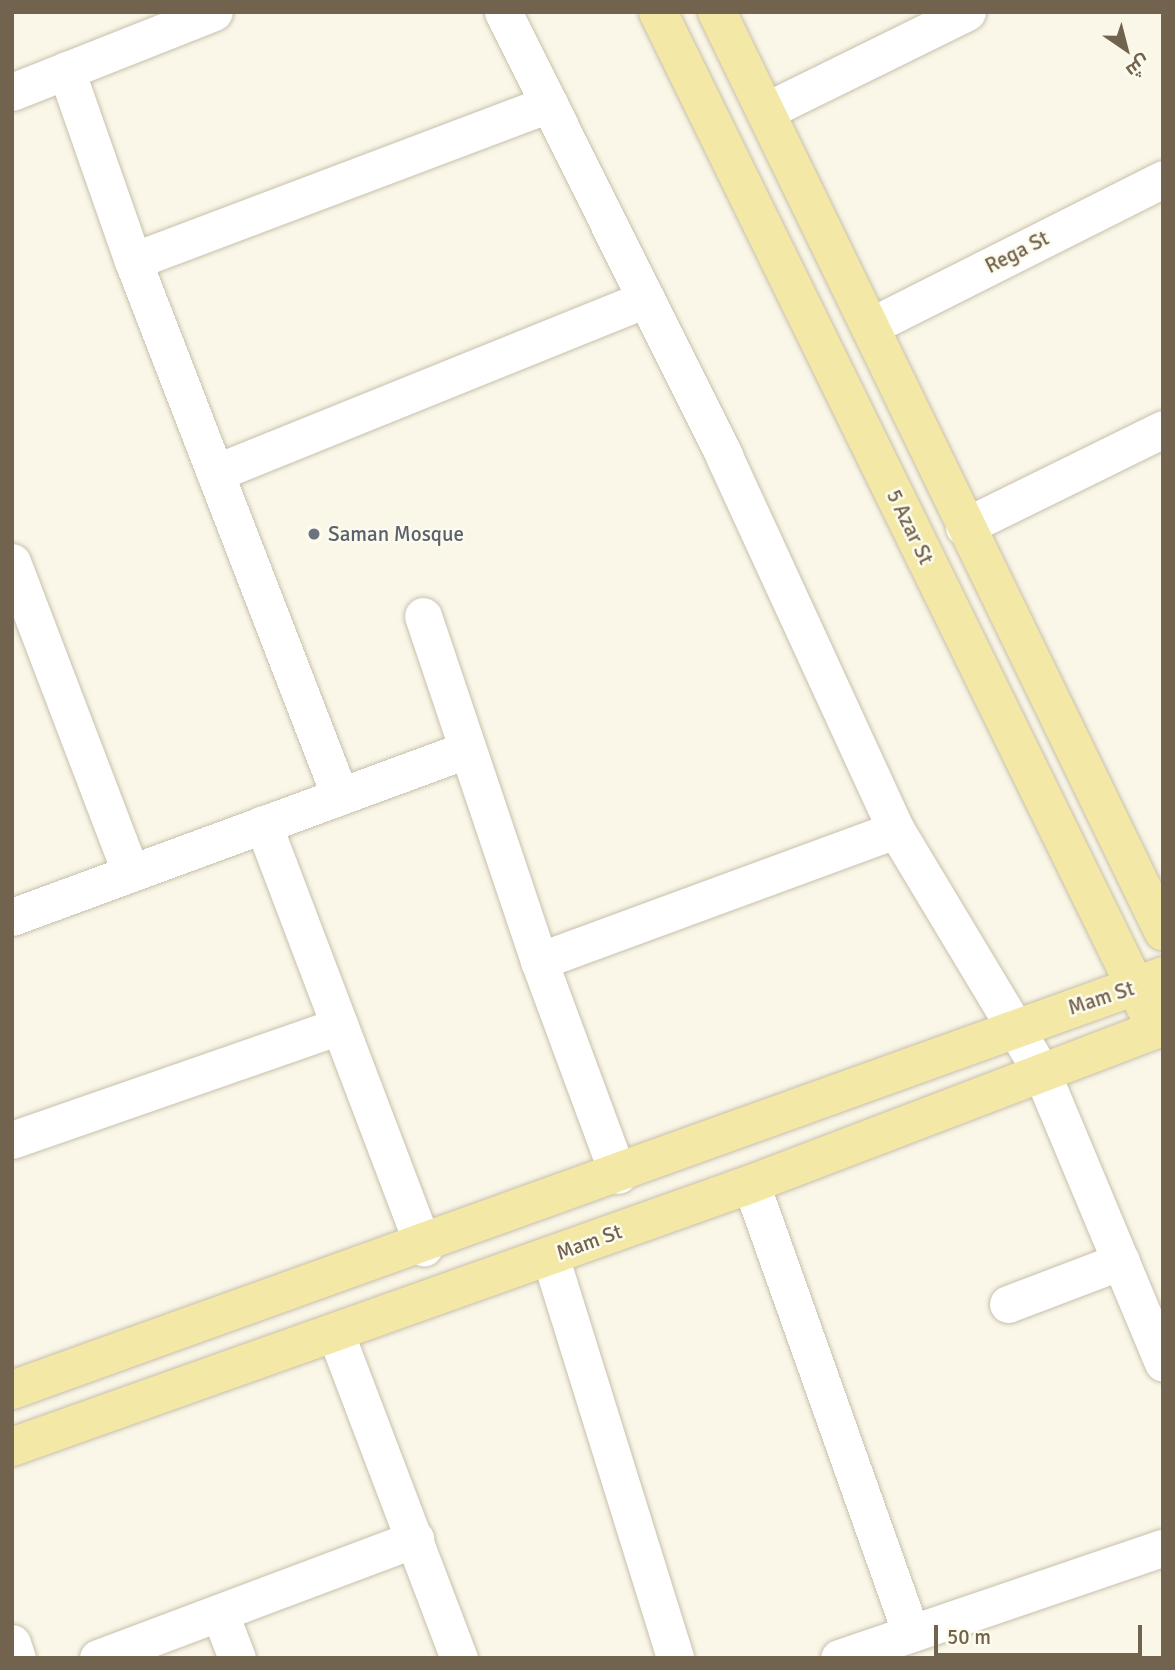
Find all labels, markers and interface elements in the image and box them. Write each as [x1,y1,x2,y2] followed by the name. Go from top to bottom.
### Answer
[1091,14,1161,84] north arrow
[1121,49,1155,83] text: ش
[981,225,1053,279] street label: Rega St
[881,485,939,569] street label: 5 Azar St
[328,521,464,547] place label: Saman Mosque
[306,526,322,542] marker: Saman Mosque
[1065,976,1137,1020] street label: Mam St
[553,1219,625,1265] street label: Mam St
[937,1610,1145,1654] scale bar
[947,1624,991,1650] text: 50 m

